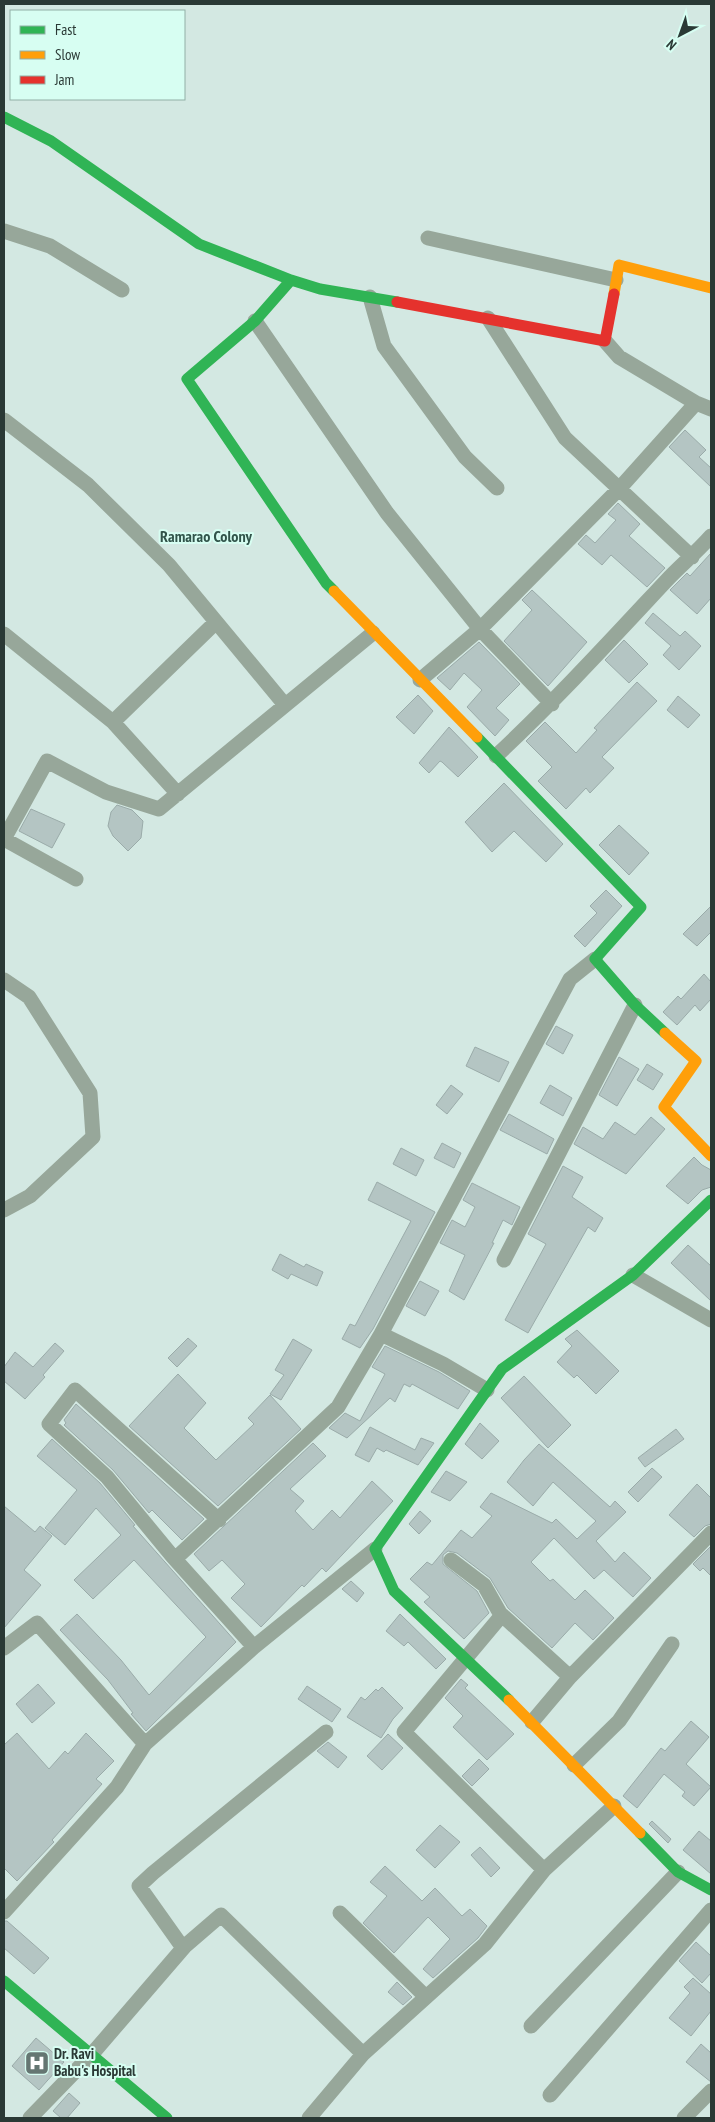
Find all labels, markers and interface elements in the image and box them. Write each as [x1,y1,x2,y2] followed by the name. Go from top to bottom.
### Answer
[10,10,185,100] legend
[655,10,705,60] north arrow
[55,20,76,39] text: Fast
[663,36,680,54] text: N
[55,45,80,64] text: Slow
[54,70,74,89] text: Jam
[160,526,253,546] district label: Ramarao Colony
[54,2044,136,2080] place label: Dr. Ravi Babu's Hospital
[24,2050,50,2076] hospital icon: Dr. Ravi Babu's Hospital

